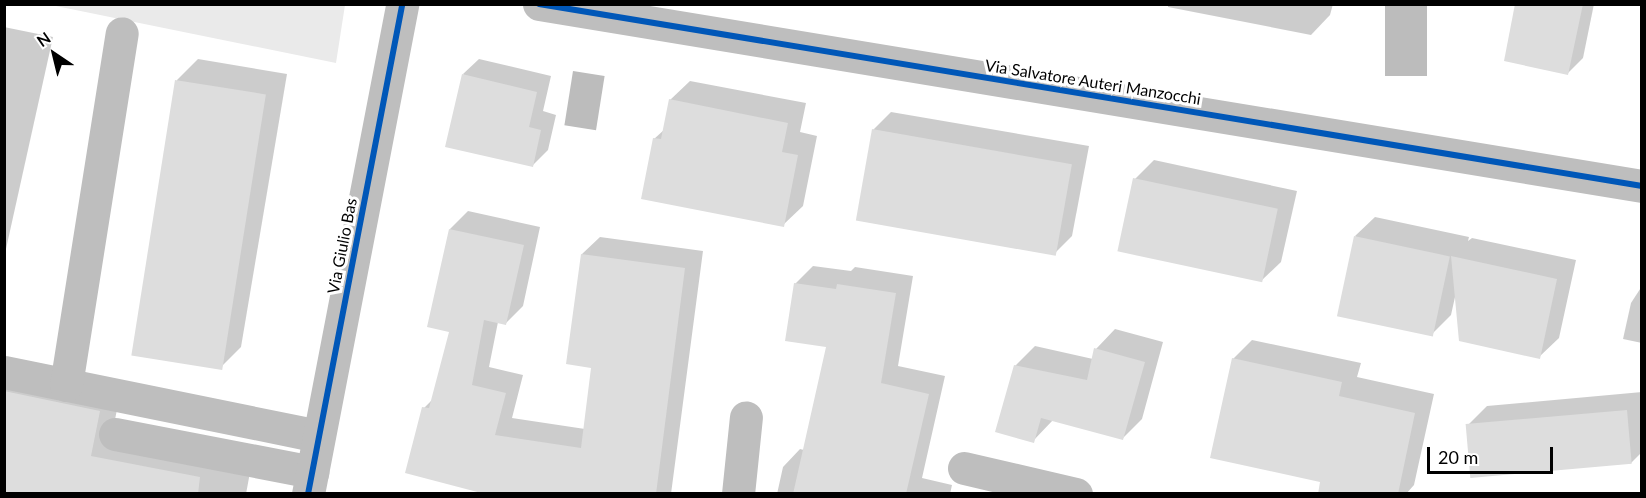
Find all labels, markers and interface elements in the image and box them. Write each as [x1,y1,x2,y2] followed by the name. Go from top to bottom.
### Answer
[24,24,84,84] north arrow
[33,28,54,50] text: N
[983,55,1203,109] street label: Via Salvatore Auteri Manzocchi
[323,197,361,295] street label: Via Giulio Bas
[1430,435,1556,473] scale bar
[1438,446,1478,468] text: 20 m

